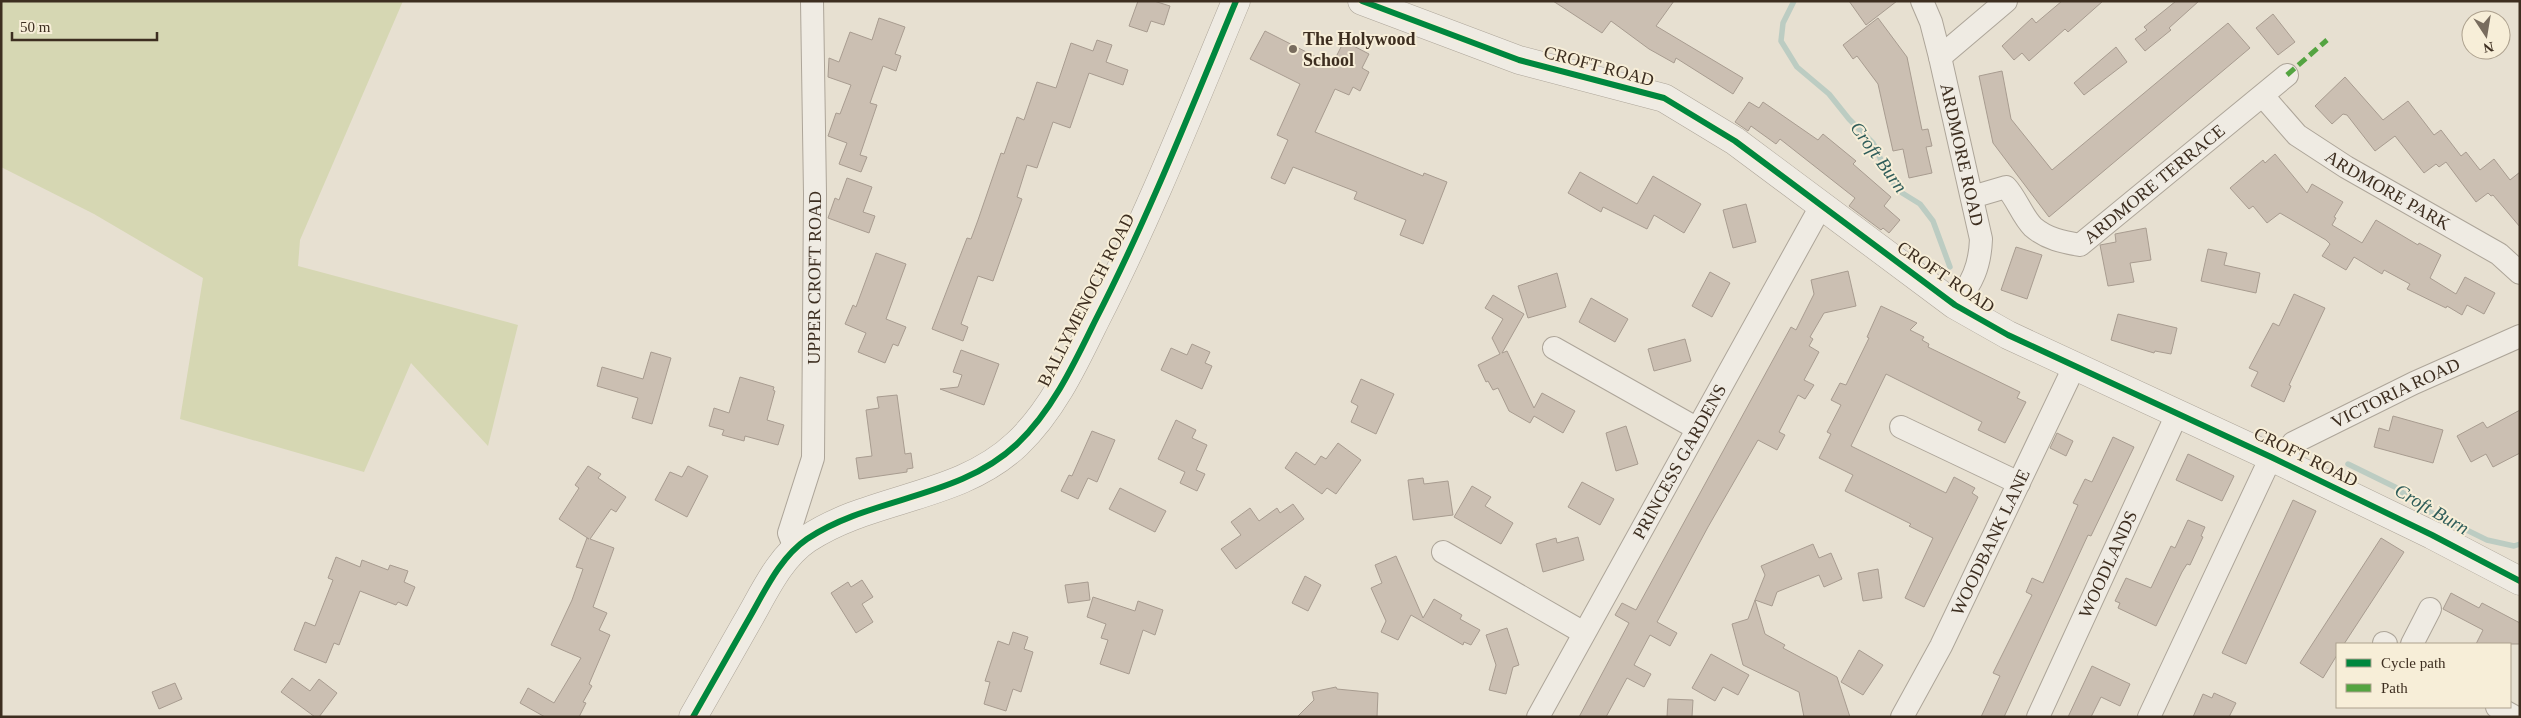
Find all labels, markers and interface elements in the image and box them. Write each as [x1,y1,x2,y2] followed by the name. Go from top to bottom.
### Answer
[12,10,158,42] scale bar
[2461,10,2511,60] north arrow
[20,19,51,35] text: 50 m
[1303,29,1416,70] place label: The Holywood School
[2482,39,2495,56] text: N
[1542,42,1656,90] street label: CROFT ROAD
[1287,43,1299,55] marker: The Holywood School
[1936,81,1988,228] street label: ARDMORE ROAD
[1846,118,1912,196] water label: Croft Burn
[2080,120,2229,248] street label: ARDMORE TERRACE
[2322,146,2454,234] street label: ARDMORE PARK
[804,191,825,365] street label: UPPER CROFT ROAD
[1034,210,1138,390] street label: BALLYMENOCH ROAD
[1893,237,1999,317] street label: CROFT ROAD
[2328,354,2463,432] street label: VICTORIA ROAD
[1629,381,1730,542] street label: PRINCESS GARDENS
[2251,423,2361,491] street label: CROFT ROAD
[1947,466,2034,618] street label: WOODBANK LANE
[2391,479,2473,539] water label: Croft Burn
[2075,507,2141,621] street label: WOODLANDS
[2336,643,2511,708] legend
[2381,655,2446,671] text: Cycle path
[2381,680,2408,696] text: Path

